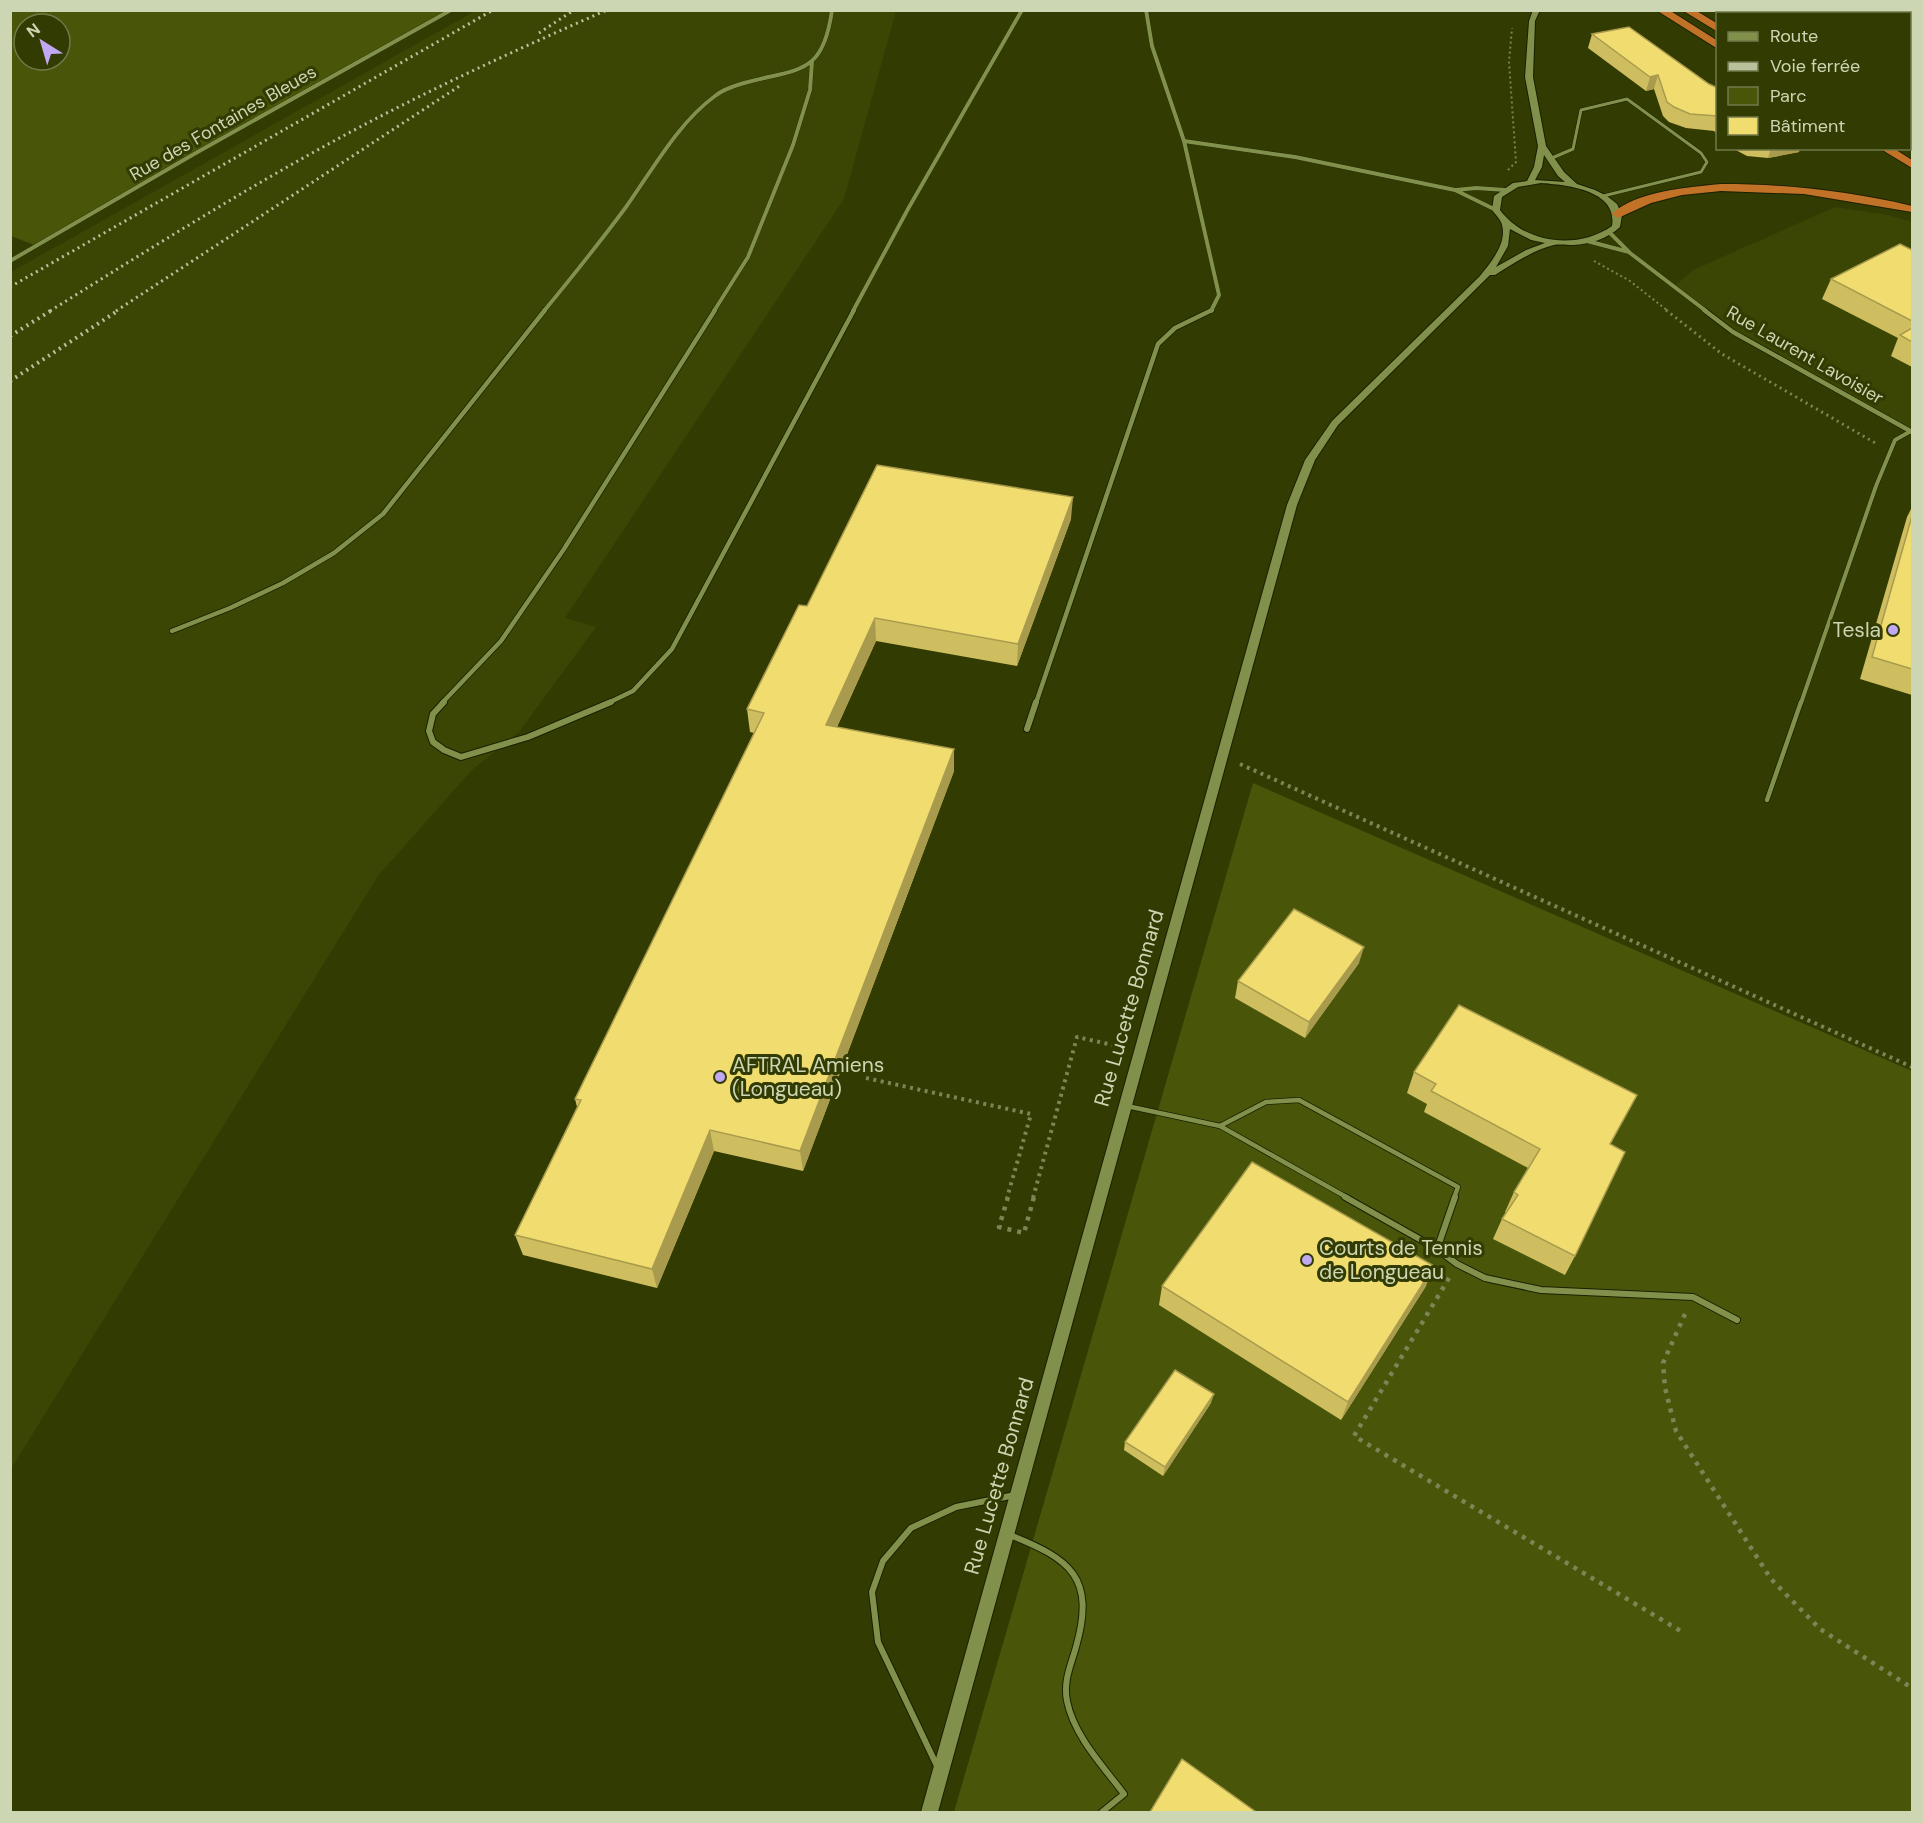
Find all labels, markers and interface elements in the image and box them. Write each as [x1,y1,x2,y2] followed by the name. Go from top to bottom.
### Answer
[12,12,72,72] north arrow
[1716,12,1911,150] legend
[22,19,44,42] text: N
[1770,24,1818,48] text: Route
[1770,54,1860,78] text: Voie ferrée
[125,60,321,186] street label: Rue des Fontaines Bleues
[1770,84,1806,108] text: Parc
[1770,114,1845,138] text: Bâtiment
[1722,300,1888,410] street label: Rue Laurent Lavoisier
[1833,616,1881,644] place label: Tesla
[1886,623,1900,637] marker: Tesla
[1087,906,1171,1110] street label: Rue Lucette Bonnard
[732,1051,884,1103] place label: AFTRAL Amiens (Longueau)
[713,1070,727,1084] marker: AFTRAL Amiens (Longueau)
[1319,1234,1483,1286] place label: Courts de Tennis de Longueau
[1300,1253,1314,1267] marker: Courts de Tennis de Longueau
[957,1374,1041,1578] street label: Rue Lucette Bonnard

